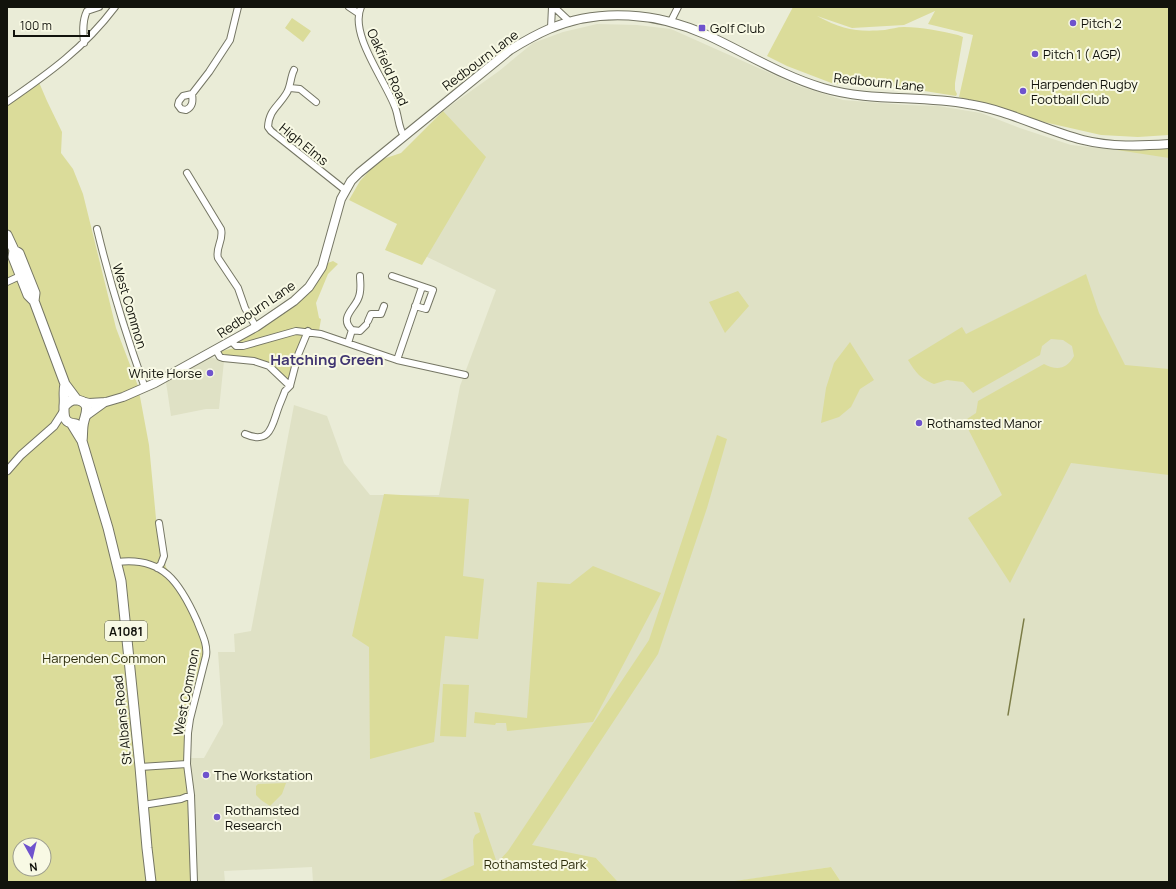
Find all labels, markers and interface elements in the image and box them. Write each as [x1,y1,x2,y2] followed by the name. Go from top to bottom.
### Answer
[14,12,89,38] scale bar
[1081,14,1122,32] place label: Pitch 2
[20,17,52,34] text: 100 m
[1068,18,1078,28] marker: Pitch 2
[710,19,765,37] place label: Golf Club
[697,23,707,33] marker: Golf Club
[438,25,522,94] street label: Redbourn Lane
[363,26,413,108] street label: Oakfield Road
[1043,45,1122,63] place label: Pitch 1 ( AGP)
[1030,49,1040,59] marker: Pitch 1 ( AGP)
[833,68,925,96] street label: Redbourn Lane
[1031,75,1138,108] place label: Harpenden Rugby Football Club
[1018,86,1028,96] marker: Harpenden Rugby Football Club
[276,119,332,169] street label: High Elms
[109,261,151,351] street label: West Common
[213,276,299,342] street label: Redbourn Lane
[270,349,384,370] district label: Hatching Green
[128,364,202,382] place label: White Horse
[205,368,215,378] marker: White Horse
[927,414,1042,432] place label: Rothamsted Manor
[914,418,924,428] marker: Rothamsted Manor
[105,621,147,641] road number: A1081
[169,647,203,737] street label: West Common
[42,649,166,667] park label: Harpenden Common
[108,674,136,766] street label: St Albans Road
[214,766,313,784] place label: The Workstation
[201,770,211,780] marker: The Workstation
[225,801,299,834] place label: Rothamsted Research
[212,812,222,822] marker: Rothamsted Research
[12,837,52,877] north arrow
[484,855,587,873] park label: Rothamsted Park
[28,859,38,875] text: N

